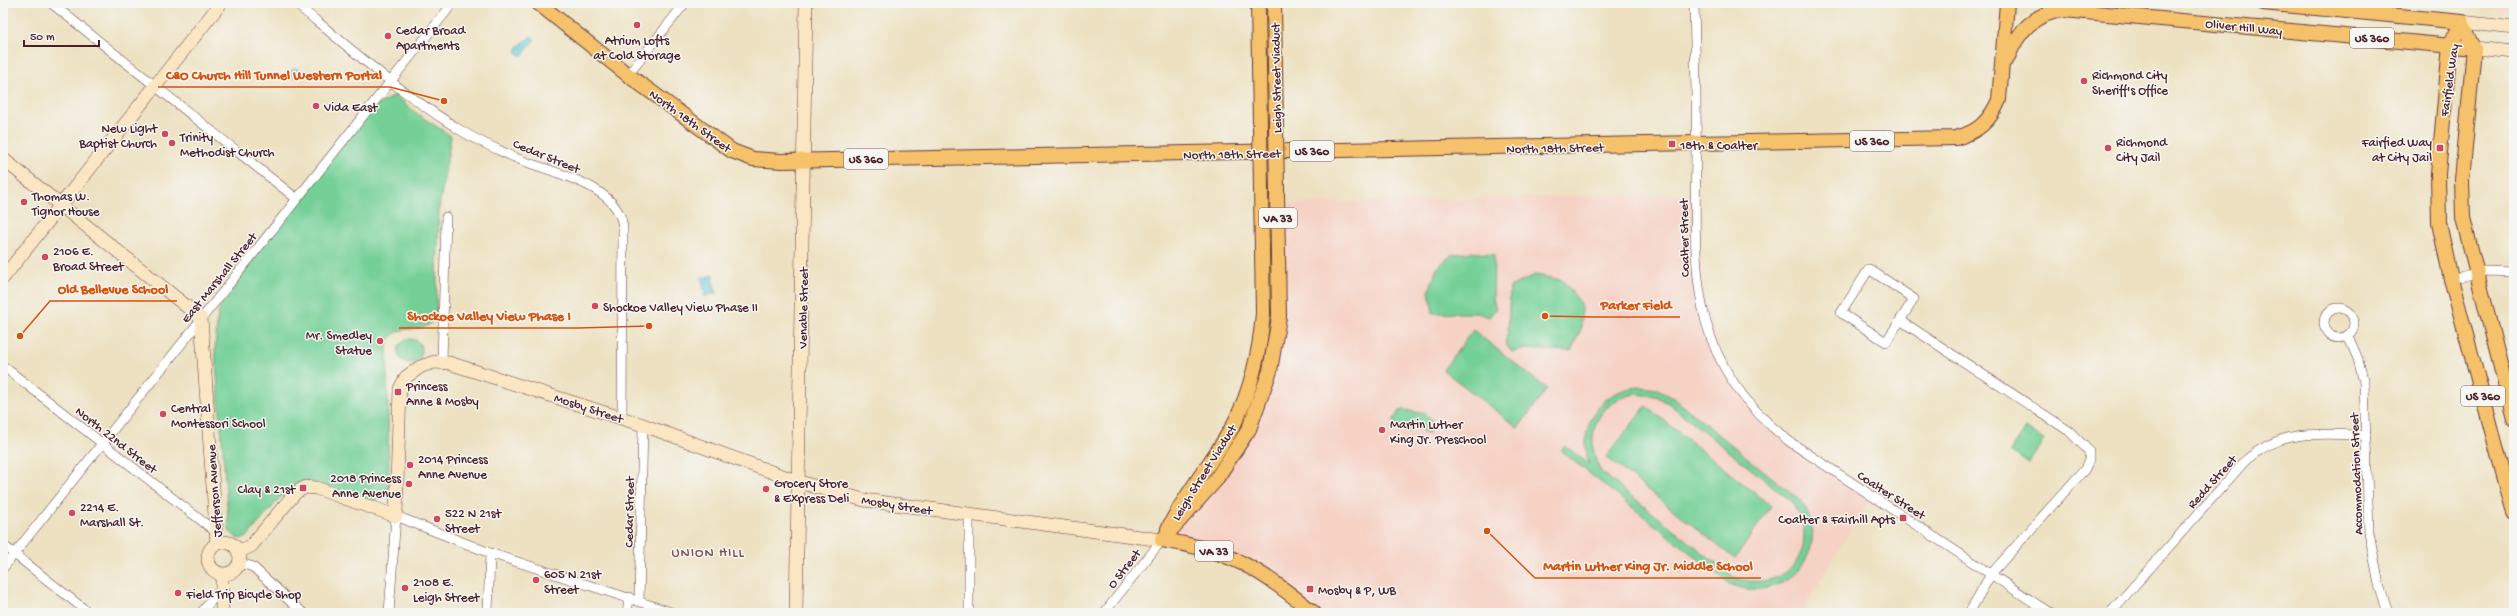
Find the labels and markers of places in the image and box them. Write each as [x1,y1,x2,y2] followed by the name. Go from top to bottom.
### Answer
[632,20,642,30] marker: Atrium Lofts at Cold Storage
[396,24,466,54] place label: Cedar Broad Apartments
[383,31,393,41] marker: Cedar Broad Apartments
[594,34,681,64] place label: Atrium Lofts at Cold Storage
[158,61,390,87] callout: C&O Church Hill Tunnel Western Portal
[2092,69,2168,99] place label: Richmond City Sheriff's Office
[2079,76,2089,86] marker: Richmond City Sheriff's Office
[311,101,321,111] marker: Vida East
[323,101,379,116] place label: Vida East
[78,122,159,152] place label: New Light Baptist Church
[160,129,170,139] marker: New Light Baptist Church
[179,131,275,161] place label: Trinity Methodist Church
[2116,136,2168,166] place label: Richmond City Jail
[2361,136,2433,166] place label: Fairfied Way at City Jail
[167,138,177,148] marker: Trinity Methodist Church
[1667,139,1677,149] marker: 18th & Coalter
[1679,139,1759,154] place label: 18th & Coalter
[2103,143,2113,153] marker: Richmond City Jail
[2435,143,2445,153] marker: Fairfied Way at City Jail
[31,190,100,220] place label: Thomas W. Tignor House
[19,197,29,207] marker: Thomas W. Tignor House
[52,245,125,275] place label: 2106 E. Broad Street
[40,252,50,262] marker: 2106 E. Broad Street
[50,275,177,301] callout: Old Bellevue School
[1593,291,1680,317] callout: Parker Field
[590,301,600,311] marker: Shockoe Valley View Phase II
[603,301,758,316] place label: Shockoe Valley View Phase II
[399,302,578,328] callout: Shockoe Valley View Phase I
[306,329,373,359] place label: Mr. Smedley Statue
[375,336,385,346] marker: Mr. Smedley Statue
[405,380,479,410] place label: Princess Anne & Mosby
[393,387,403,397] marker: Princess Anne & Mosby
[171,402,266,432] place label: Central Montessori School
[158,409,168,419] marker: Central Montessori School
[1390,418,1486,448] place label: Martin Luther King Jr. Preschool
[1377,425,1387,435] marker: Martin Luther King Jr. Preschool
[418,453,489,483] place label: 2014 Princess Anne Avenue
[405,460,415,470] marker: 2014 Princess Anne Avenue
[330,472,402,502] place label: 2018 Princess Anne Avenue
[774,477,849,507] place label: Grocery Store & Express Deli
[404,479,414,489] marker: 2018 Princess Anne Avenue
[238,483,297,498] place label: Clay & 21st
[298,483,308,493] marker: Clay & 21st
[761,484,771,494] marker: Grocery Store & Express Deli
[80,501,144,531] place label: 2214 E. Marshall St.
[445,507,503,537] place label: 522 N 21st Street
[67,508,77,518] marker: 2214 E. Marshall St.
[1778,513,1896,528] place label: Coalter & Fairhill Apts
[1898,513,1908,523] marker: Coalter & Fairhill Apts
[432,514,442,524] marker: 522 N 21st Street
[1535,552,1761,578] callout: Martin Luther King Jr. Middle School
[544,568,603,598] place label: 605 N 21st Street
[531,575,541,585] marker: 605 N 21st Street
[413,576,481,606] place label: 2108 E. Leigh Street
[400,583,410,593] marker: 2108 E. Leigh Street
[1305,584,1315,594] marker: Mosby & P, WB
[1318,584,1396,599] place label: Mosby & P, WB
[173,588,183,598] marker: Field Trip Bicycle Shop
[185,588,302,603] place label: Field Trip Bicycle Shop

